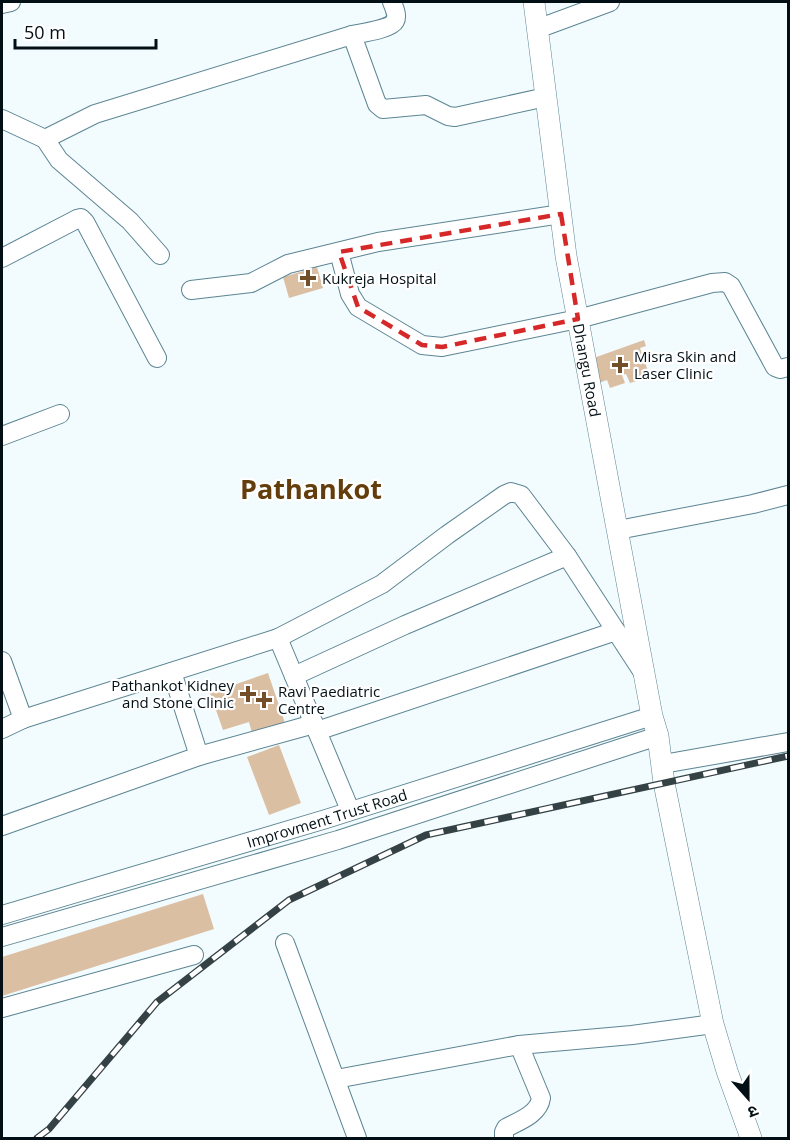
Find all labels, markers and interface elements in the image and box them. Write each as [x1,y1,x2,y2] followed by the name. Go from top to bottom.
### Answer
[15,12,156,50] scale bar
[24,20,66,44] text: 50 m
[322,268,437,288] place label: Kukreja Hospital
[299,269,317,287] marker: Kukreja Hospital
[569,322,606,418] street label: Dhangu Road
[634,346,737,383] place label: Misra Skin and Laser Clinic
[611,356,629,374] marker: Misra Skin and Laser Clinic
[240,470,382,507] district label: Pathankot
[111,675,234,712] place label: Pathankot Kidney and Stone Clinic
[278,681,380,718] place label: Ravi Paediatric Centre
[239,685,257,703] marker: Pathankot Kidney and Stone Clinic
[255,691,273,709] marker: Ravi Paediatric Centre
[244,784,409,852] street label: Improvment Trust Road
[718,1068,778,1128] north arrow
[744,1100,762,1124] text: उ

